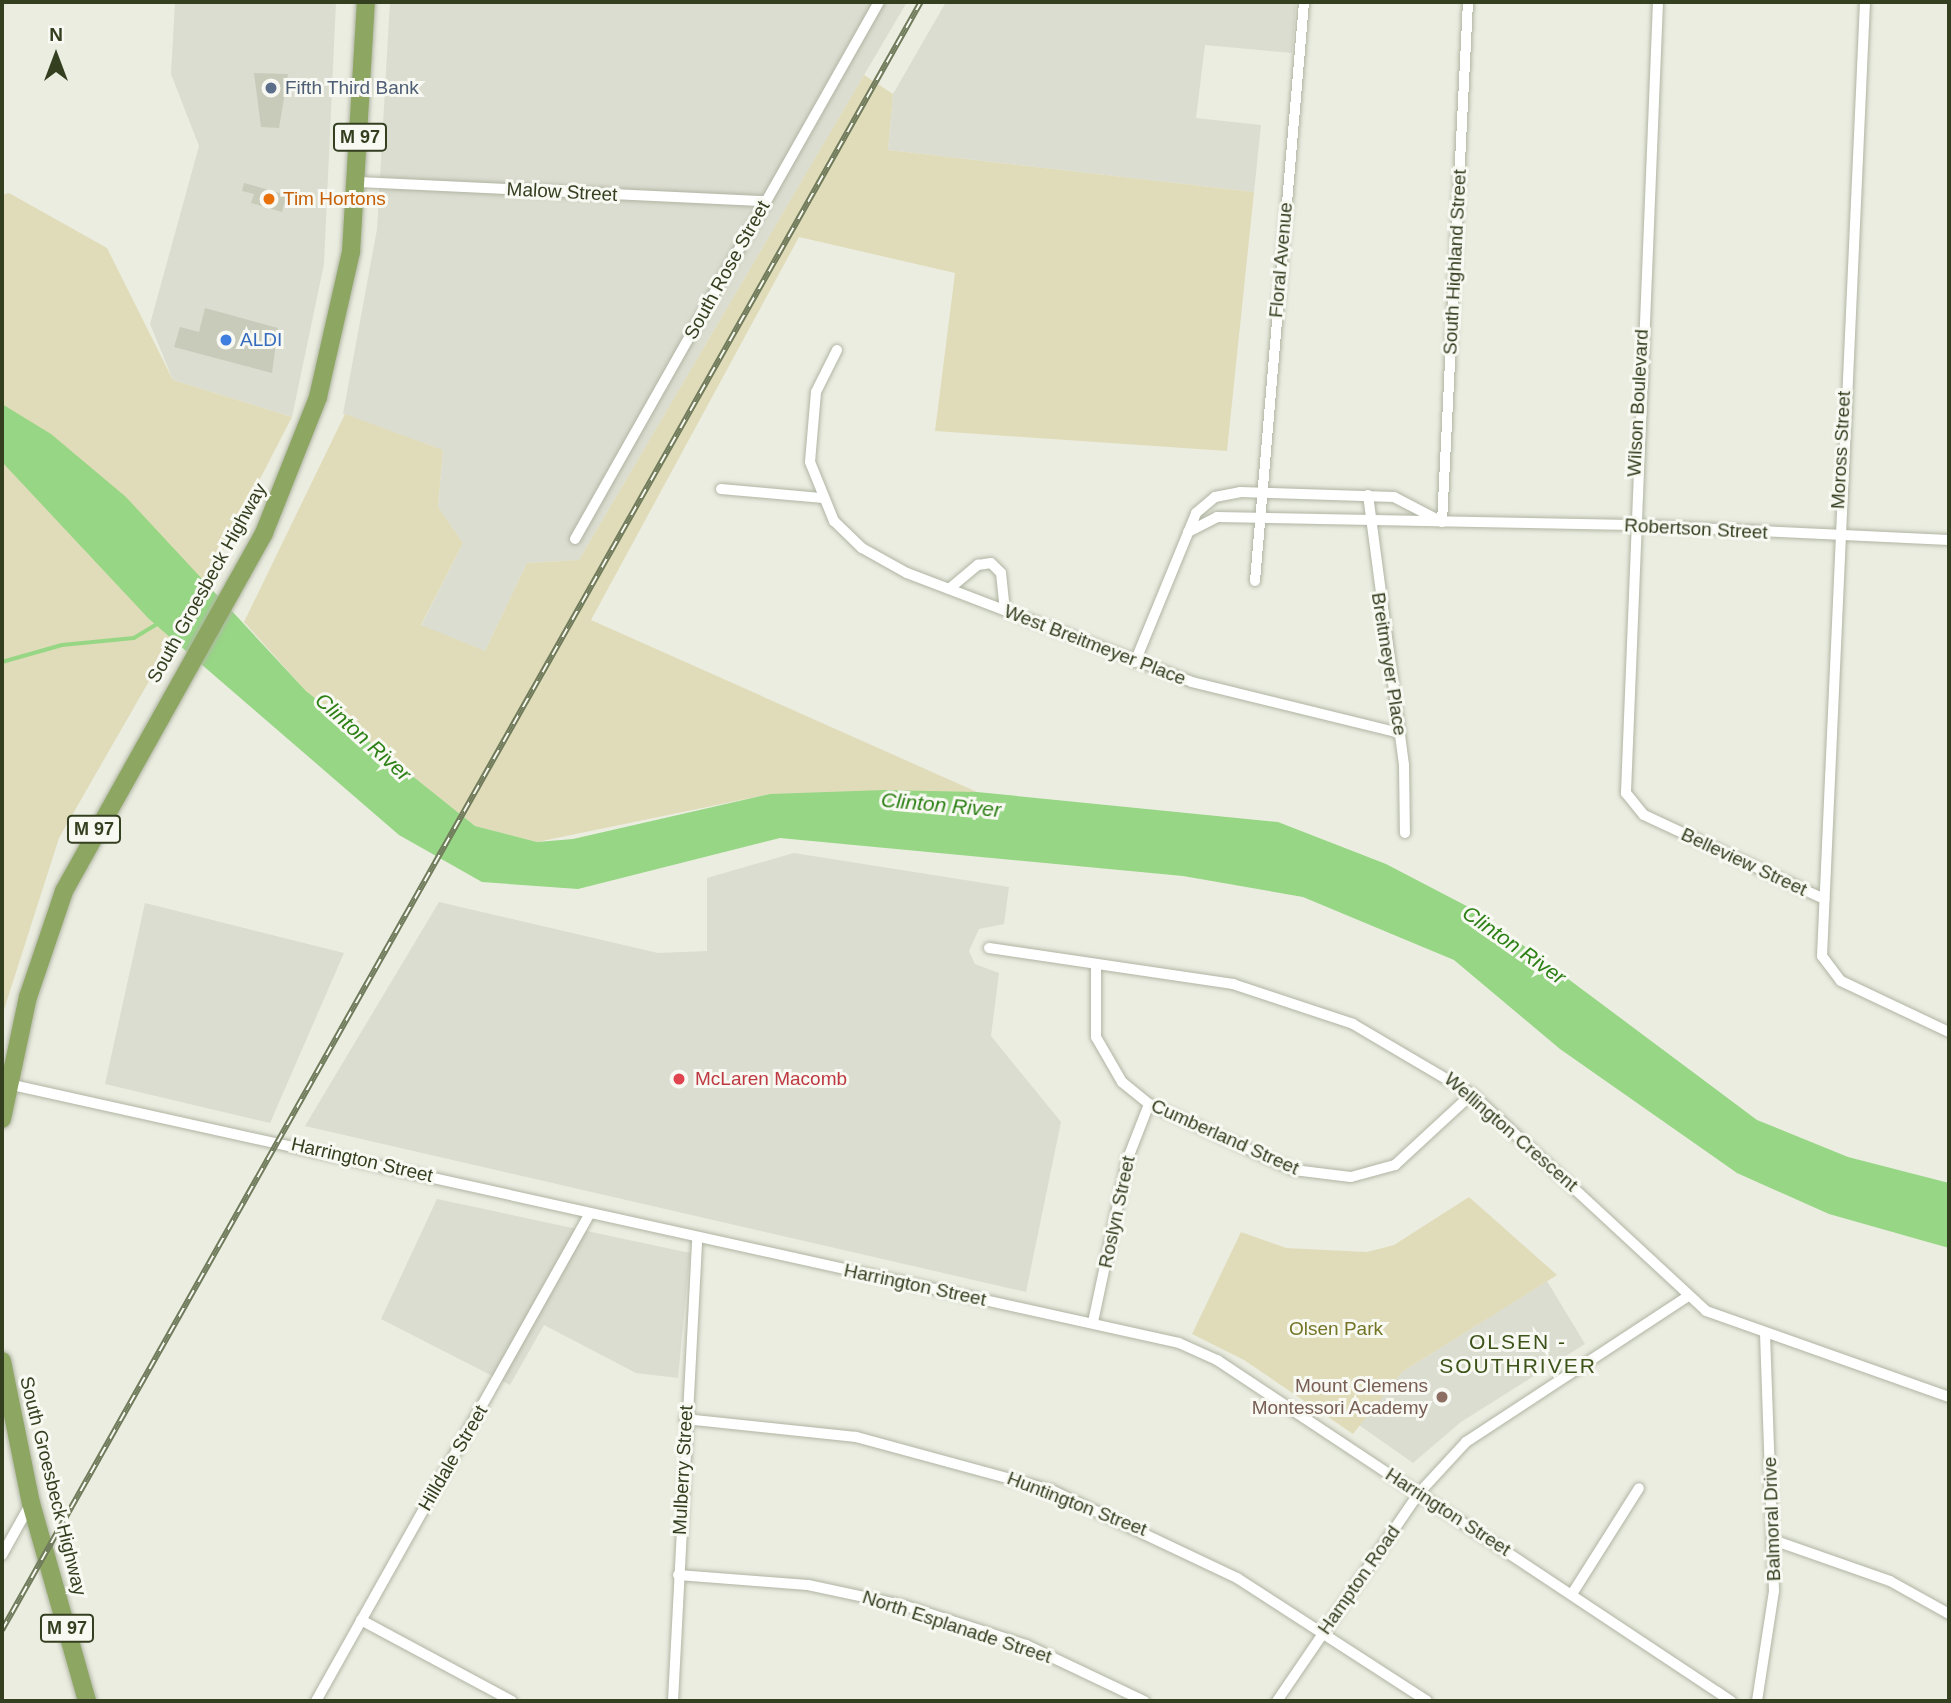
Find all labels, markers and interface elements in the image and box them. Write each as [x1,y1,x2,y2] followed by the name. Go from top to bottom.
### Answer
[21,21,91,91] north arrow
[49,24,63,45] text: N
[285,77,419,99] place label: Fifth Third Bank
[263,80,279,96] marker: Fifth Third Bank
[332,122,388,152] road number: M 97
[1439,169,1471,355] street label: South Highland Street
[506,178,618,206] street label: Malow Street
[283,188,386,210] place label: Tim Hortons
[261,191,277,207] marker: Tim Hortons
[679,197,775,343] street label: South Rose Street
[1265,201,1297,319] street label: Floral Avenue
[240,329,282,351] place label: ALDI
[1623,329,1653,477] street label: Wilson Boulevard
[218,332,234,348] marker: ALDI
[1827,390,1855,510] street label: Moross Street
[143,479,271,687] street label: South Groesbeck Highway
[1624,514,1768,544] street label: Robertson Street
[1366,591,1412,737] street label: Breitmeyer Place
[1001,600,1189,690] street label: West Breitmeyer Place
[310,687,416,787] water label: Clinton River
[880,787,1002,823] water label: Clinton River
[66,814,122,844] road number: M 97
[1677,823,1811,901] street label: Belleview Street
[1458,900,1570,990] water label: Clinton River
[695,1068,847,1090] place label: McLaren Macomb
[1439,1068,1583,1196] street label: Wellington Crescent
[669,1069,689,1089] marker: McLaren Macomb
[1148,1094,1302,1180] street label: Cumberland Street
[289,1133,435,1187] street label: Harrington Street
[1094,1154,1140,1270] street label: Roslyn Street
[842,1259,988,1311] street label: Harrington Street
[1289,1318,1383,1340] park label: Olsen Park
[1440,1329,1596,1379] district label: OLSEN - SOUTHRIVER
[15,1374,91,1598] street label: South Groesbeck Highway
[1251,1375,1428,1419] place label: Mount Clemens Montessori Academy
[1434,1389,1450,1405] marker: Mount Clemens Montessori Academy
[414,1401,492,1515] street label: Hilldale Street
[668,1405,698,1535] street label: Mulberry Street
[1758,1456,1786,1582] street label: Balmoral Drive
[1381,1463,1515,1561] street label: Harrington Street
[1004,1467,1150,1541] street label: Huntington Street
[1313,1521,1405,1639] street label: Hampton Road
[860,1586,1054,1668] street label: North Esplanade Street
[39,1614,95,1643] road number: M 97

